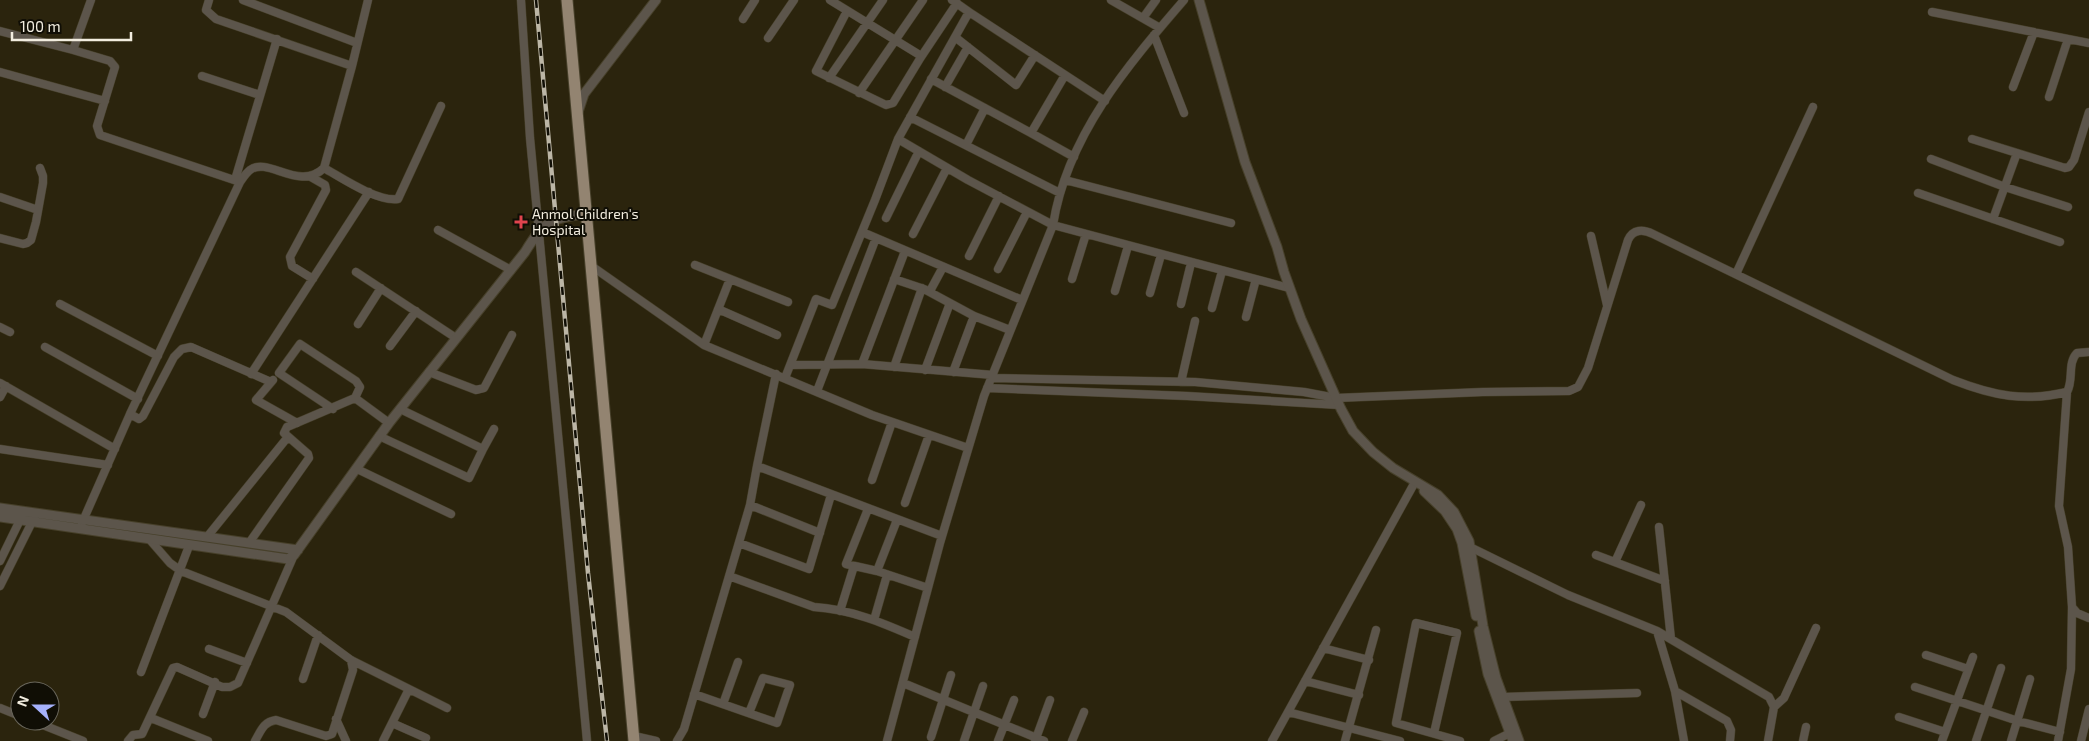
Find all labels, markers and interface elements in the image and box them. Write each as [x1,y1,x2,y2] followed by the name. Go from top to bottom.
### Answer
[12,10,131,42] scale bar
[20,17,61,35] text: 100 m
[532,205,639,238] place label: Anmol Children's Hospital
[514,215,528,229] marker: Anmol Children's Hospital
[10,681,60,731] north arrow
[13,693,32,709] text: N

